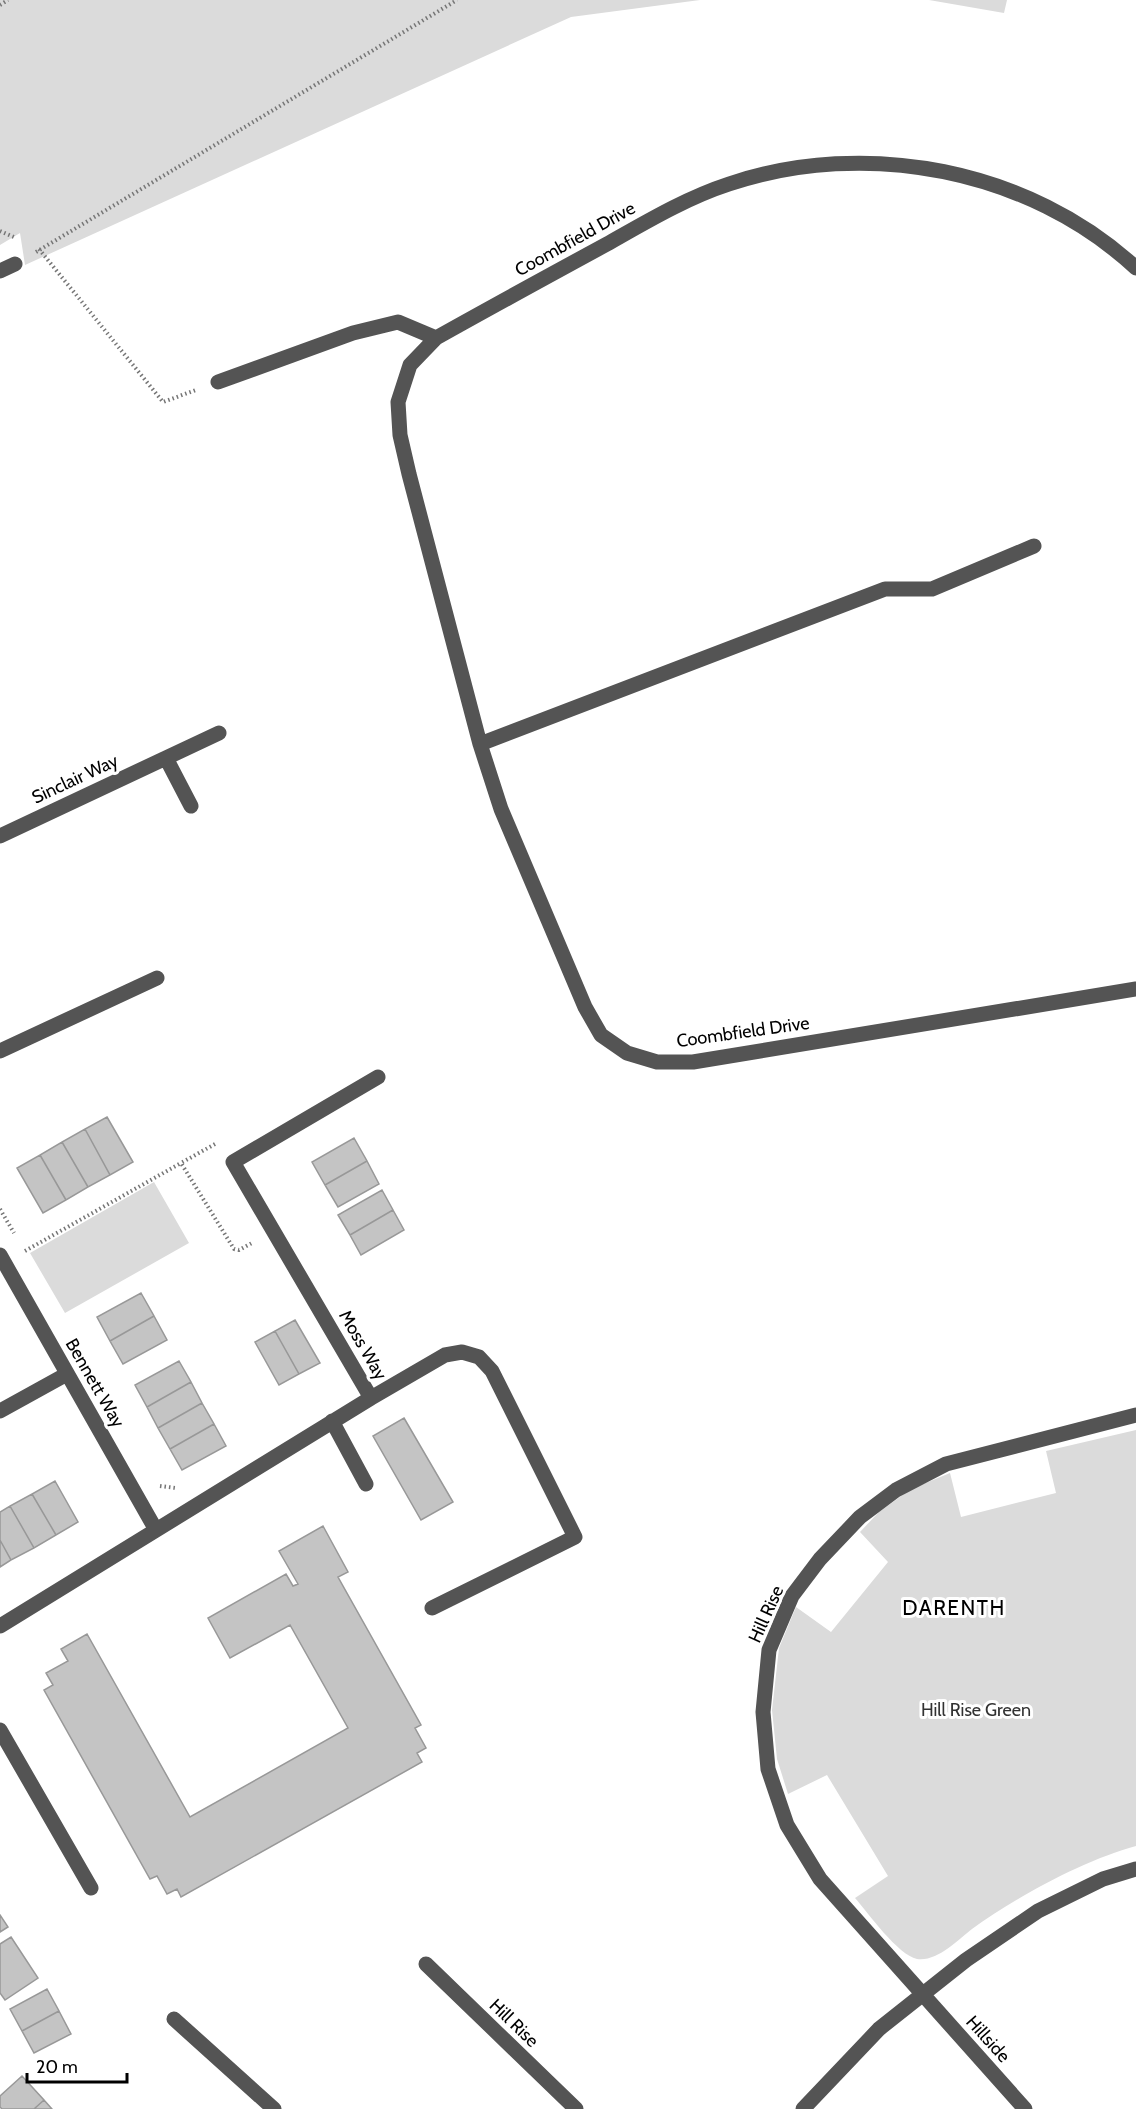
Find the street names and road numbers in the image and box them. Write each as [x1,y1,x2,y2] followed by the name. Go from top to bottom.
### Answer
[511,197,639,281] street label: Coombfield Drive
[28,749,122,809] street label: Sinclair Way
[675,1012,811,1052] street label: Coombfield Drive
[334,1306,392,1384] street label: Moss Way
[61,1335,129,1431] street label: Bennett Way
[744,1582,788,1646] street label: Hill Rise
[485,1994,543,2052] street label: Hill Rise
[961,2011,1015,2067] street label: Hillside

